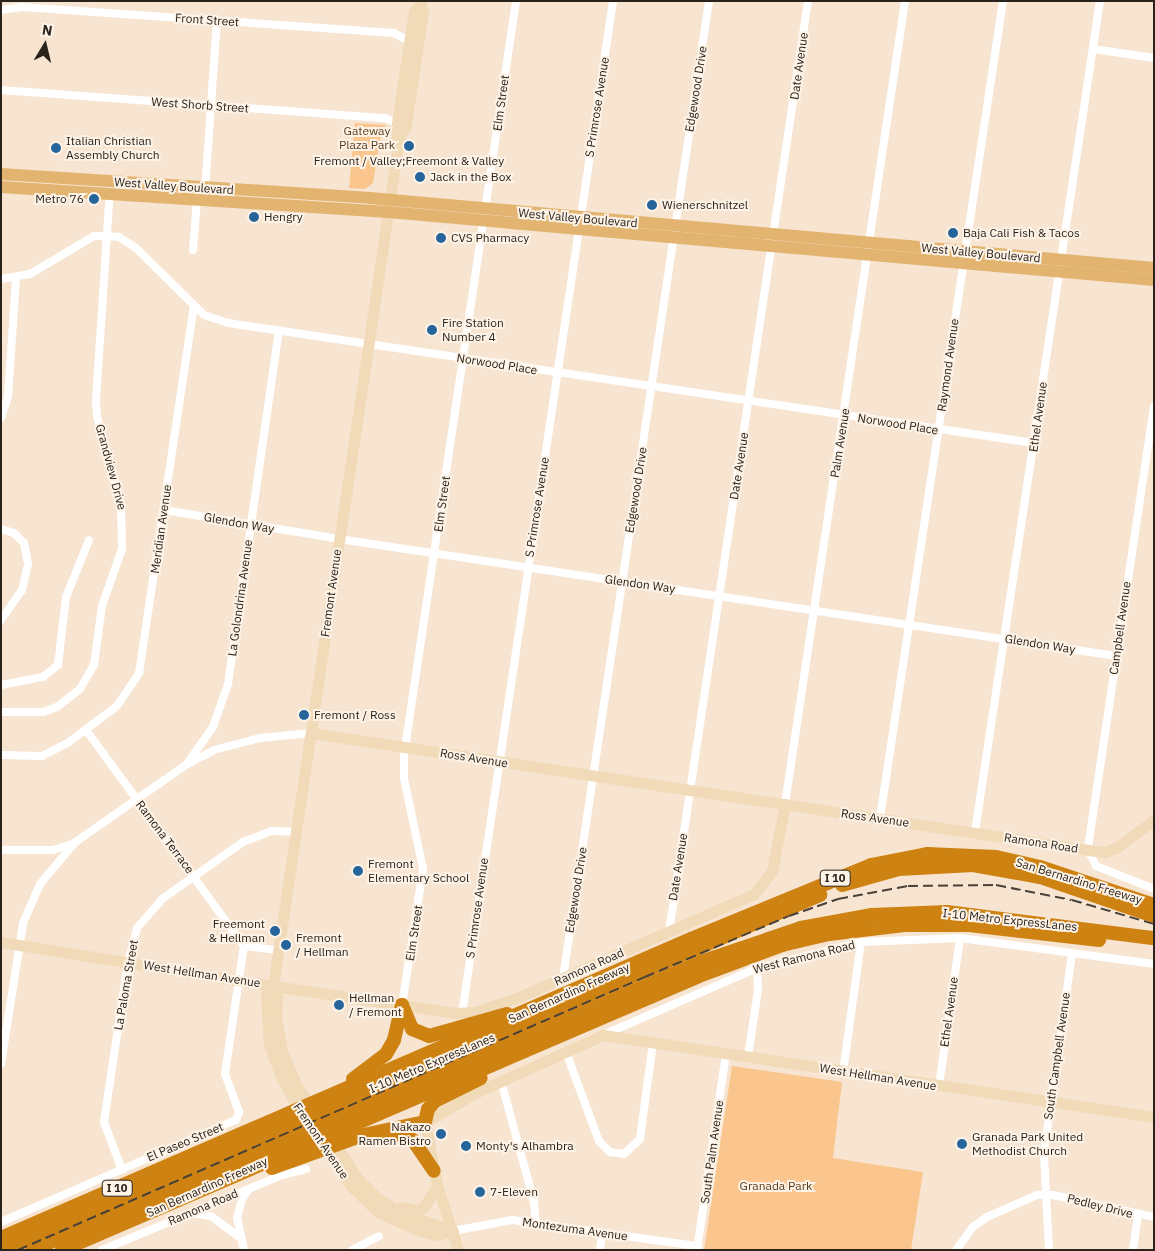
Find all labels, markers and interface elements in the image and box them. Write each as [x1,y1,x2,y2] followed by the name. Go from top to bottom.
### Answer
[174,11,240,29] street label: Front Street
[20,20,70,70] north arrow
[41,21,54,40] text: N
[787,31,811,101] street label: Date Avenue
[682,45,710,133] street label: Edgewood Drive
[582,56,612,158] street label: S Primrose Avenue
[490,74,512,132] street label: Elm Street
[151,94,249,116] street label: West Shorb Street
[339,124,395,152] park label: Gateway Plaza Park
[66,134,160,162] place label: Italian Christian Assembly Church
[403,140,415,152] marker: Fremont / Valley;Freemont & Valley
[50,142,62,154] marker: Italian Christian Assembly Church
[314,154,504,168] place label: Fremont / Valley;Freemont & Valley
[430,170,511,184] place label: Jack in the Box
[414,171,426,183] marker: Jack in the Box
[114,175,234,197] street label: West Valley Boulevard
[35,192,84,206] place label: Metro 76
[88,193,100,205] marker: Metro 76
[662,198,748,212] place label: Wienerschnitzel
[646,199,658,211] marker: Wienerschnitzel
[518,206,638,230] street label: West Valley Boulevard
[264,210,303,224] place label: Hengry
[248,211,260,223] marker: Hengry
[963,226,1080,240] place label: Baja Cali Fish & Tacos
[947,227,959,239] marker: Baja Cali Fish & Tacos
[451,231,529,245] place label: CVS Pharmacy
[435,232,447,244] marker: CVS Pharmacy
[921,241,1041,265] street label: West Valley Boulevard
[442,316,504,344] place label: Fire Station Number 4
[934,318,962,412] street label: Raymond Avenue
[426,324,438,336] marker: Fire Station Number 4
[456,351,538,377] street label: Norwood Place
[1026,381,1050,453] street label: Ethel Avenue
[827,407,853,479] street label: Palm Avenue
[857,411,939,437] street label: Norwood Place
[93,423,129,511] street label: Grandview Drive
[727,431,751,501] street label: Date Avenue
[622,446,650,534] street label: Edgewood Drive
[522,456,552,558] street label: S Primrose Avenue
[431,475,453,533] street label: Elm Street
[148,484,174,574] street label: Meridian Avenue
[203,510,275,536] street label: Glendon Way
[225,539,255,657] street label: La Golondrina Avenue
[318,548,344,638] street label: Fremont Avenue
[604,572,676,596] street label: Glendon Way
[1106,580,1134,676] street label: Campbell Avenue
[1004,631,1076,657] street label: Glendon Way
[314,708,396,722] place label: Fremont / Ross
[298,709,310,721] marker: Fremont / Ross
[439,746,509,770] street label: Ross Avenue
[133,798,197,876] street label: Ramona Terrace
[840,806,910,830] street label: Ross Avenue
[1003,830,1079,856] street label: Ramona Road
[666,832,690,902] street label: Date Avenue
[562,846,590,934] street label: Edgewood Drive
[1014,855,1144,907] street label: San Bernardino Freeway
[368,857,469,885] place label: Fremont Elementary School
[463,857,491,959] street label: S Primrose Avenue
[352,865,364,877] marker: Fremont Elementary School
[819,870,851,886] road number: I 10
[402,904,426,962] street label: Elm Street
[942,906,1078,934] street label: I-10 Metro ExpressLanes
[209,917,265,945] place label: Freemont & Hellman
[269,925,281,937] marker: Freemont & Hellman
[296,931,349,959] place label: Fremont / Hellman
[751,937,857,977] street label: West Ramona Road
[111,939,141,1031] street label: La Paloma Street
[280,939,292,951] marker: Fremont / Hellman
[552,945,626,989] street label: Ramona Road
[143,958,261,990] street label: West Hellman Avenue
[506,960,632,1026] street label: San Bernardino Freeway
[937,976,961,1048] street label: Ethel Avenue
[349,991,402,1019] place label: Hellman / Fremont
[1041,991,1073,1121] street label: South Campbell Avenue
[333,999,345,1011] marker: Hellman / Fremont
[367,1030,497,1096] street label: I-10 Metro ExpressLanes
[819,1061,937,1093] street label: West Hellman Avenue
[698,1099,726,1205] street label: South Palm Avenue
[290,1100,352,1182] street label: Fremont Avenue
[145,1119,225,1165] street label: El Paseo Street
[358,1120,431,1148] place label: Nakazo Ramen Bistro
[435,1128,447,1140] marker: Nakazo Ramen Bistro
[972,1130,1083,1158] place label: Granada Park United Methodist Church
[956,1138,968,1150] marker: Granada Park United Methodist Church
[476,1139,574,1153] place label: Monty's Alhambra
[460,1140,472,1152] marker: Monty's Alhambra
[144,1154,270,1220] street label: San Bernardino Freeway
[740,1179,812,1193] park label: Granada Park
[101,1180,133,1196] road number: I 10
[490,1185,538,1199] place label: 7-Eleven
[166,1186,240,1228] street label: Ramona Road
[474,1186,486,1198] marker: 7-Eleven
[1066,1191,1134,1221] street label: Pedley Drive
[521,1214,629,1244] street label: Montezuma Avenue

